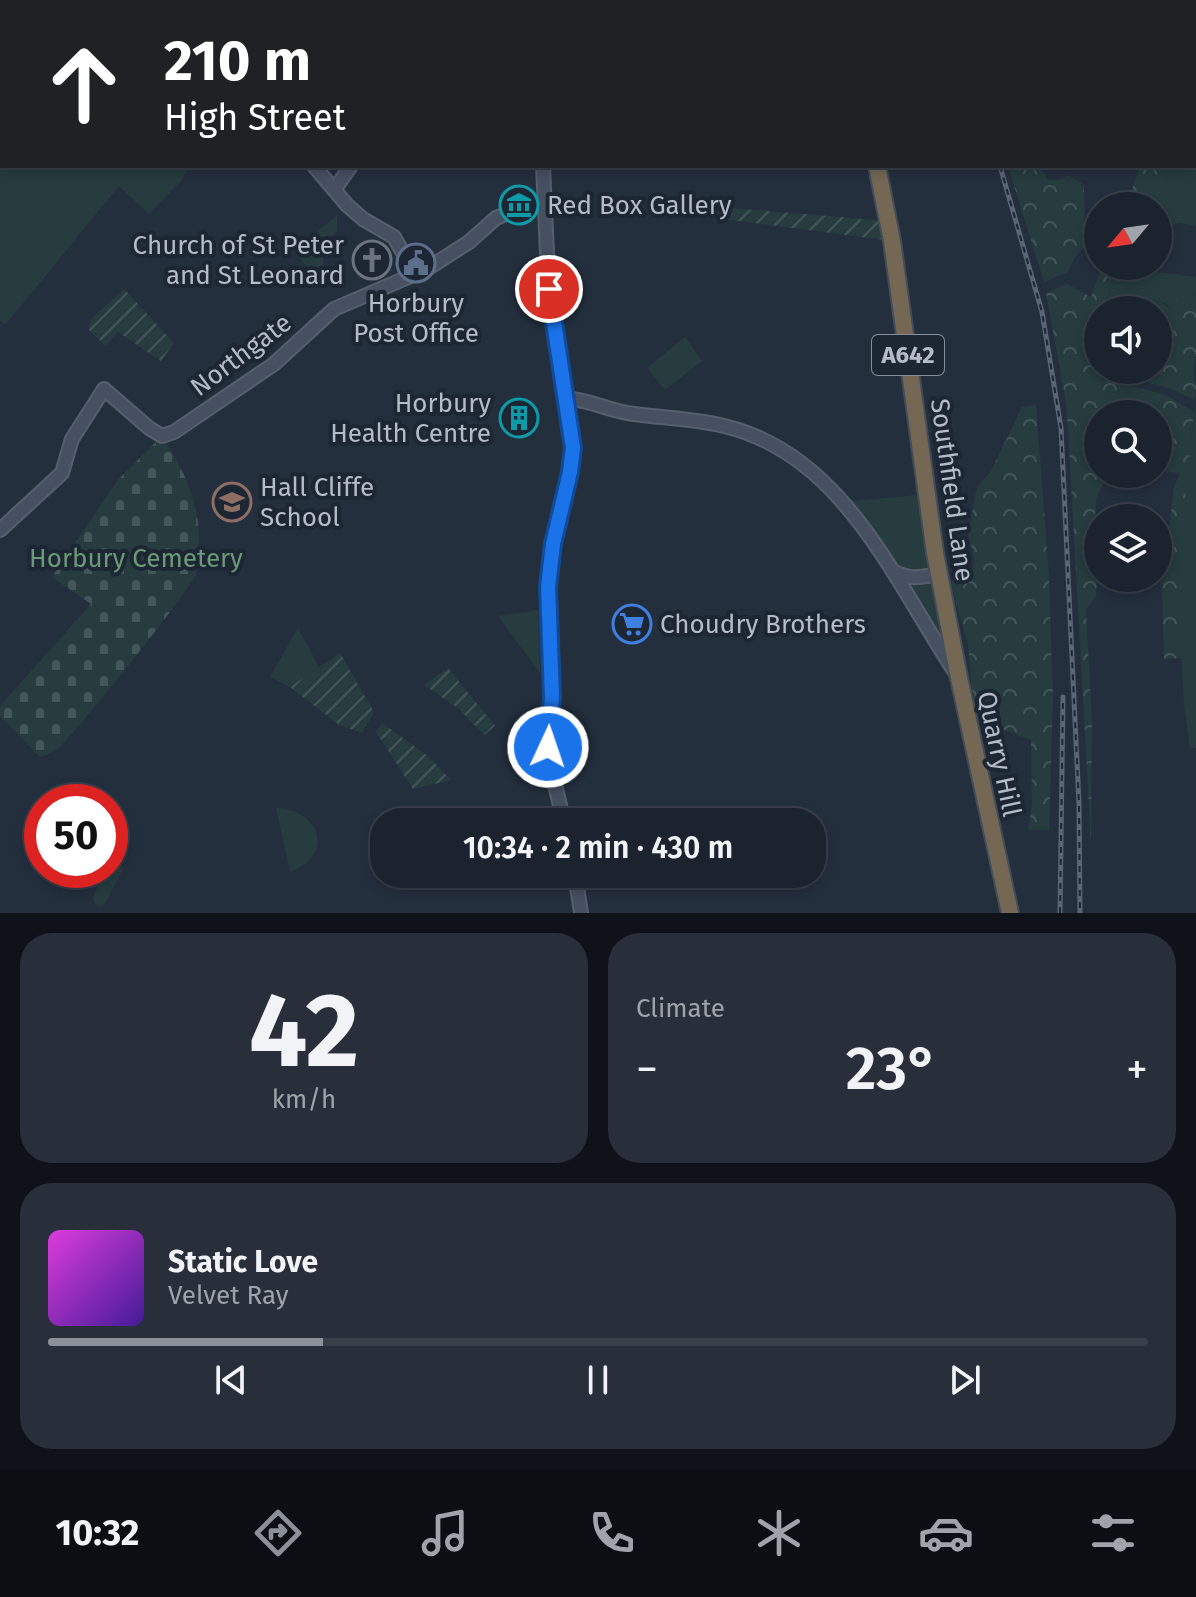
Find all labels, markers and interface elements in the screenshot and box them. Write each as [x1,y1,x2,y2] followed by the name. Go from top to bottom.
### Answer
[164,28,311,95] text: 210 m
[32,32,136,136] icon: ahead
[164,96,346,140] text: High Street
[498,184,540,226] museum icon: Red Box Gallery
[547,190,732,221] place label: Red Box Gallery
[1084,192,1172,280] north arrow
[1084,192,1172,592] map controls
[133,230,344,291] place label: Church of St Peter and St Leonard
[351,239,393,281] church icon: Church of St Peter and St Leonard
[395,242,437,284] public building icon: Horbury Post Office
[515,255,583,323] pin
[527,267,571,311] icon: arrive
[353,288,479,349] place label: Horbury Post Office
[1084,296,1172,384] button: sound
[185,307,297,403] street label: Northgate
[872,335,944,375] road number: A642
[330,388,491,449] place label: Horbury Health Centre
[498,397,540,439] building icon: Horbury Health Centre
[924,397,980,583] street label: Southfield Lane
[1084,400,1172,488] button: search
[260,472,374,533] place label: Hall Cliffe School
[211,481,253,523] school or university icon: Hall Cliffe School
[1084,504,1172,592] button: layers
[29,543,243,574] park label: Horbury Cemetery
[611,603,653,645] supermarket icon: Choudry Brothers
[660,609,866,640] place label: Choudry Brothers
[971,689,1027,820] street label: Quarry Hill
[506,705,590,789] position arrow
[24,784,128,888] speed limit sign: 50
[463,830,733,866] text: 10:34 · 2 min · 430 m
[249,969,359,1094] text: 42
[636,993,725,1024] text: Climate
[846,1033,938,1105] text: 23°
[636,1043,658,1096] text: −
[1126,1043,1148,1096] text: +
[272,1084,336,1115] text: km/h
[168,1244,318,1280] text: Static Love
[168,1280,288,1311] text: Velvet Ray
[209,1358,253,1402] icon: previous
[576,1358,620,1402] icon: pause
[943,1358,987,1402] icon: next
[250,1505,306,1561] icon: directions
[417,1505,473,1561] icon: music
[584,1505,640,1561] icon: phone
[751,1505,807,1561] icon: climate
[918,1505,974,1561] icon: car
[1085,1505,1141,1561] icon: filters
[55,1511,139,1555] text: 10:32

